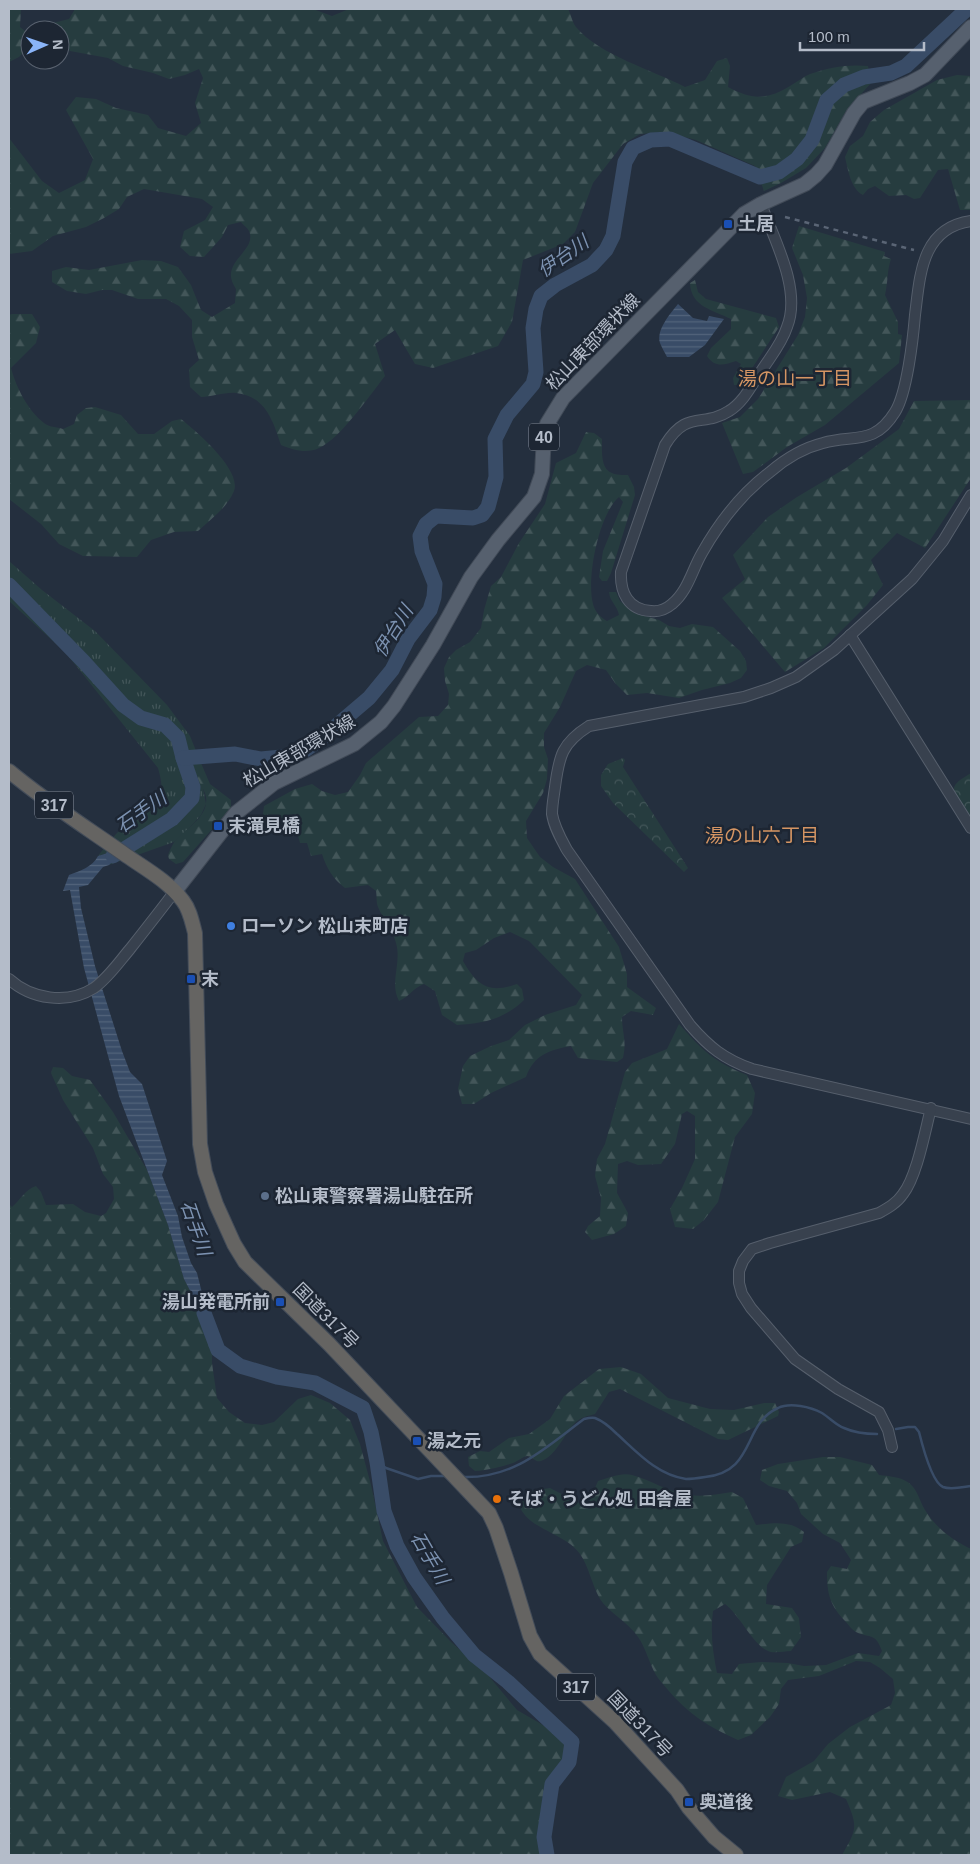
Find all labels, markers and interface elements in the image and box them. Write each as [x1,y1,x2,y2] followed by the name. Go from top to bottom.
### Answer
[20,20,70,70] north arrow
[800,20,924,52] scale bar
[808,28,850,45] text: 100 m
[50,39,66,50] text: N
[738,214,774,234] place label: 土居
[722,218,734,230] marker: 土居
[534,230,594,281] water label: 伊台川
[542,290,644,394] street label: 松山東部環状線
[738,368,852,389] district label: 湯の山一丁目
[529,424,559,451] road number: 40
[369,600,418,661] water label: 伊台川
[239,711,359,791] street label: 松山東部環状線
[112,786,172,837] water label: 石手川
[35,792,73,818] road number: 317
[228,816,300,836] place label: 末滝見橋
[212,820,224,832] marker: 末滝見橋
[705,825,819,846] district label: 湯の山六丁目
[241,916,408,936] place label: ローソン 松山末町店
[225,920,237,932] marker: ローソン 松山末町店
[201,969,219,989] place label: 末
[185,973,197,985] marker: 末
[275,1186,473,1206] place label: 松山東警察署湯山駐在所
[259,1190,271,1202] marker: 松山東警察署湯山駐在所
[177,1198,216,1260] water label: 石手川
[289,1279,363,1353] street label: 国道317号
[162,1292,270,1312] place label: 湯山発電所前
[274,1296,286,1308] marker: 湯山発電所前
[427,1431,481,1451] place label: 湯之元
[411,1435,423,1447] marker: 湯之元
[507,1489,692,1509] place label: そば・うどん処 田舎屋
[491,1493,503,1505] marker: そば・うどん処 田舎屋
[407,1528,454,1590] water label: 石手川
[557,1674,595,1700] road number: 317
[604,1687,676,1761] street label: 国道317号
[699,1792,753,1812] place label: 奥道後
[683,1796,695,1808] marker: 奥道後

